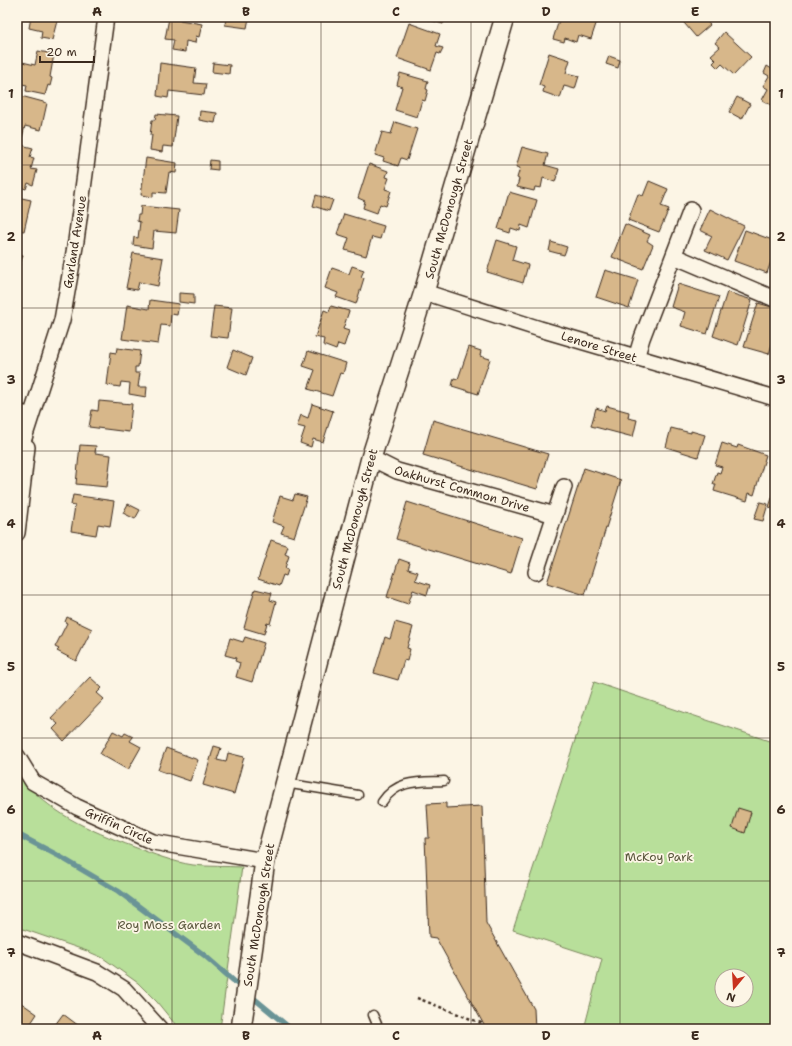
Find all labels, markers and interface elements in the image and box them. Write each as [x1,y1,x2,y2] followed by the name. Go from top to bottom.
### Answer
[92,3,102,20] text: A
[242,3,250,20] text: B
[392,3,400,20] text: C
[541,3,551,20] text: D
[691,3,700,20] text: E
[40,38,94,64] scale bar
[46,44,77,60] text: 20 m
[8,85,14,102] text: 1
[778,85,784,102] text: 1
[421,137,477,281] street label: South McDonough Street
[60,194,90,290] street label: Garland Avenue
[6,228,16,245] text: 2
[776,228,786,245] text: 2
[559,328,639,366] street label: Lenore Street
[6,371,16,388] text: 3
[776,371,786,388] text: 3
[328,447,382,591] street label: South McDonough Street
[392,462,532,516] street label: Oakhurst Common Drive
[6,515,16,532] text: 4
[776,515,786,532] text: 4
[7,658,15,675] text: 5
[777,658,785,675] text: 5
[6,801,16,818] text: 6
[776,801,786,818] text: 6
[82,804,156,848] street label: Griffin Circle
[240,842,278,988] street label: South McDonough Street
[625,849,693,865] park label: McKoy Park
[117,917,221,933] park label: Roy Moss Garden
[6,944,16,961] text: 7
[776,944,786,961] text: 7
[714,968,754,1008] north arrow
[724,988,738,1006] text: N
[92,1027,102,1044] text: A
[242,1027,250,1044] text: B
[392,1027,400,1044] text: C
[541,1027,551,1044] text: D
[691,1027,700,1044] text: E

